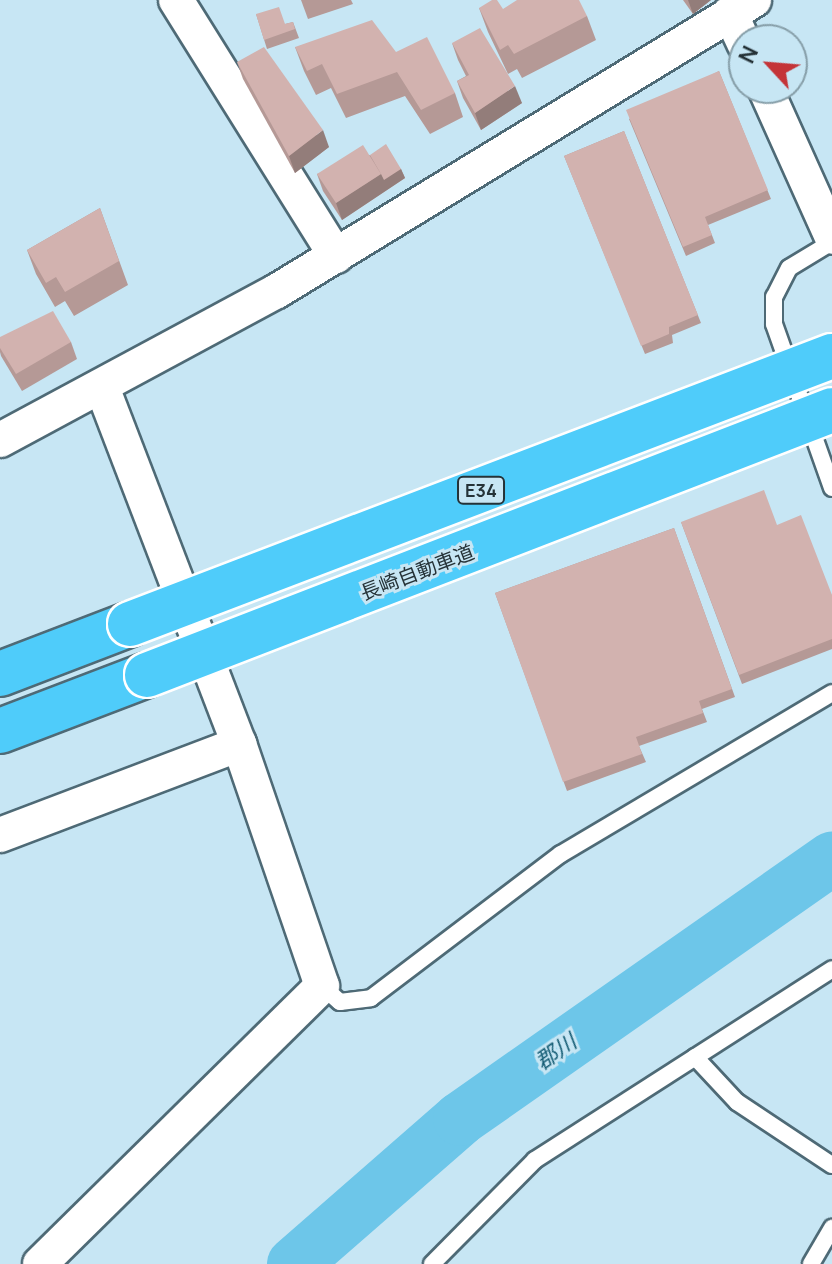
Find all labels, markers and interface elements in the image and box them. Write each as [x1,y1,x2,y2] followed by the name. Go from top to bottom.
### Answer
[728,24,808,104] north arrow
[731,41,765,68] text: N
[457,476,505,504] road number: E34
[357,539,477,605] street label: 長崎自動車道
[530,1029,582,1075] water label: 郡川

